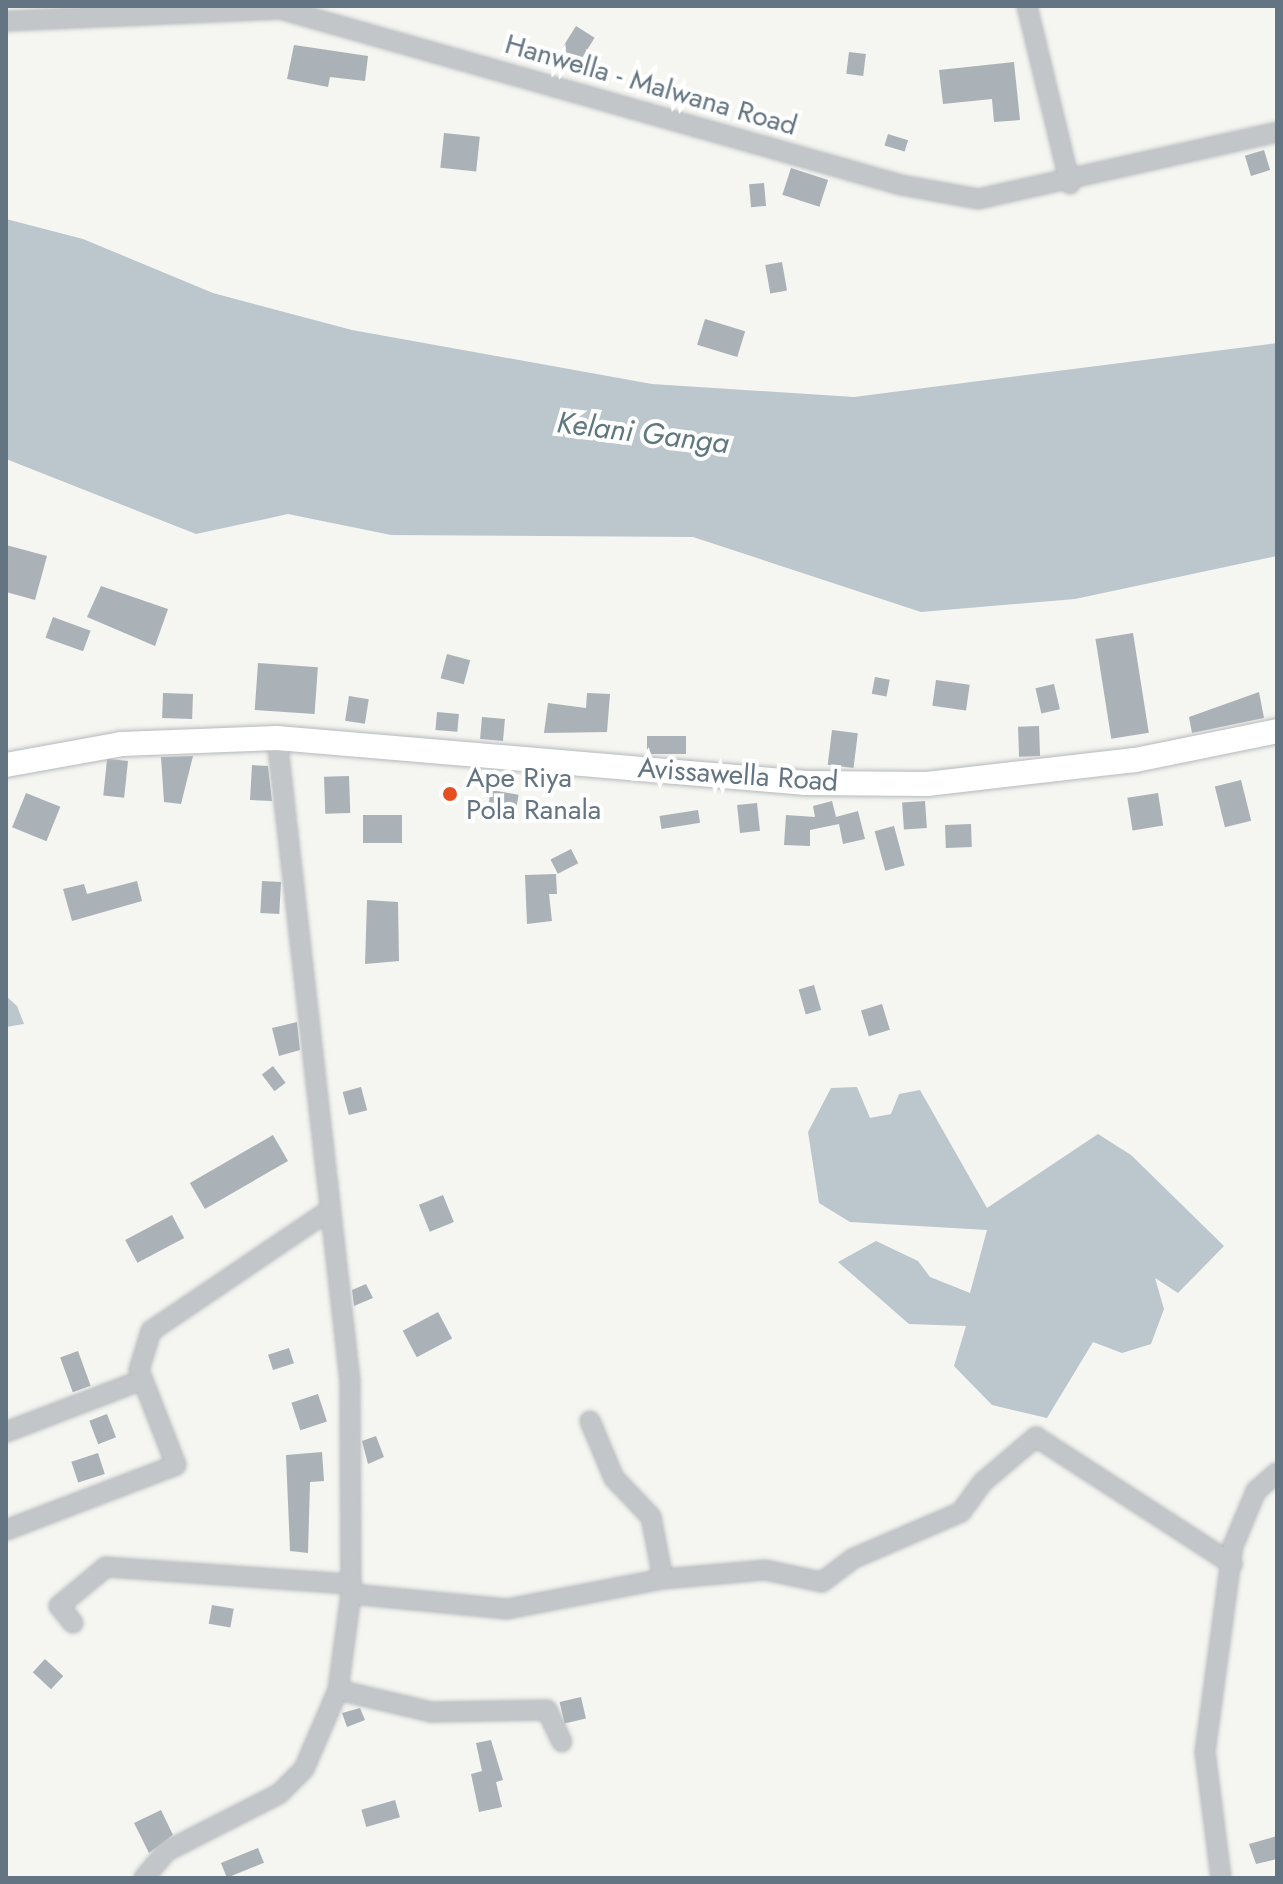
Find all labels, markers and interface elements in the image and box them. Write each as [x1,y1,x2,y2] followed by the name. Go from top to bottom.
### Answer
[501,27,801,143] street label: Hanwella - Malwana Road
[555,405,731,461] water label: Kelani Ganga
[637,751,839,799] street label: Avissawella Road
[466,761,601,827] place label: Ape Riya Pola Ranala
[441,785,459,803] marker: Ape Riya Pola Ranala

